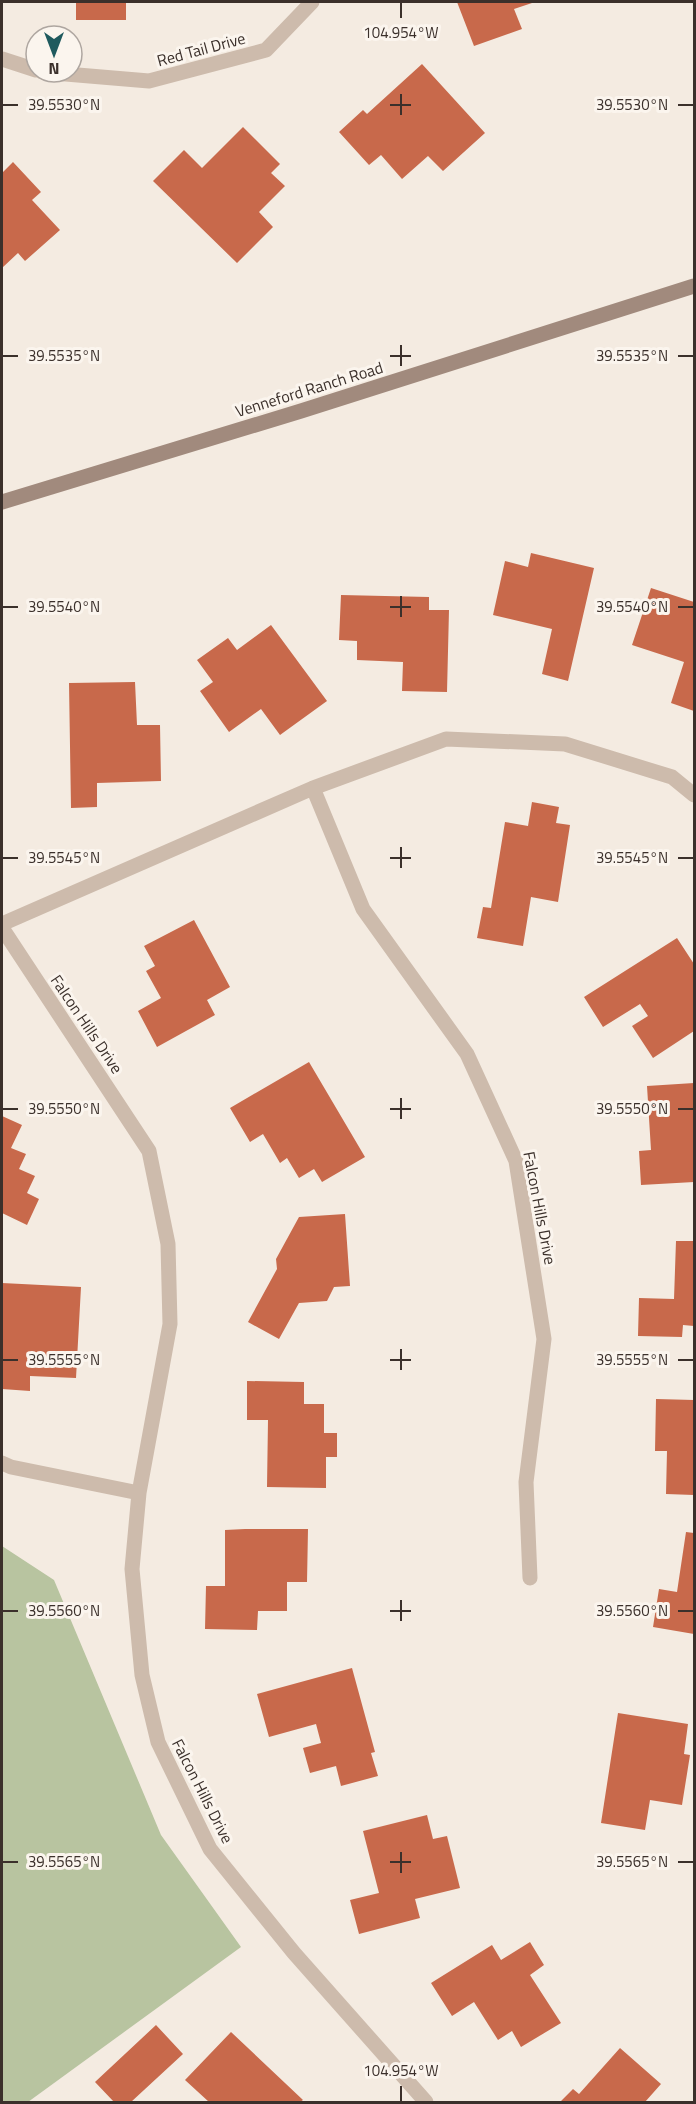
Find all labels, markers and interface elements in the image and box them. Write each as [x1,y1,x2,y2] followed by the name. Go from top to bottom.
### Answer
[363,21,439,44] text: 104.954°W
[24,24,84,84] north arrow
[154,26,248,72] street label: Red Tail Drive
[48,57,60,81] text: N
[28,93,100,116] text: 39.5530°N
[596,93,668,116] text: 39.5530°N
[28,344,100,367] text: 39.5535°N
[596,344,668,367] text: 39.5535°N
[232,355,386,423] street label: Venneford Ranch Road
[28,595,100,618] text: 39.5540°N
[596,595,668,618] text: 39.5540°N
[28,846,100,869] text: 39.5545°N
[596,846,668,869] text: 39.5545°N
[45,970,129,1078] street label: Falcon Hills Drive
[28,1097,100,1120] text: 39.5550°N
[596,1097,668,1120] text: 39.5550°N
[517,1149,563,1267] street label: Falcon Hills Drive
[28,1348,100,1371] text: 39.5555°N
[596,1348,668,1371] text: 39.5555°N
[28,1599,100,1622] text: 39.5560°N
[596,1599,668,1622] text: 39.5560°N
[166,1734,240,1848] street label: Falcon Hills Drive
[28,1850,100,1873] text: 39.5565°N
[596,1850,668,1873] text: 39.5565°N
[363,2059,439,2082] text: 104.954°W

